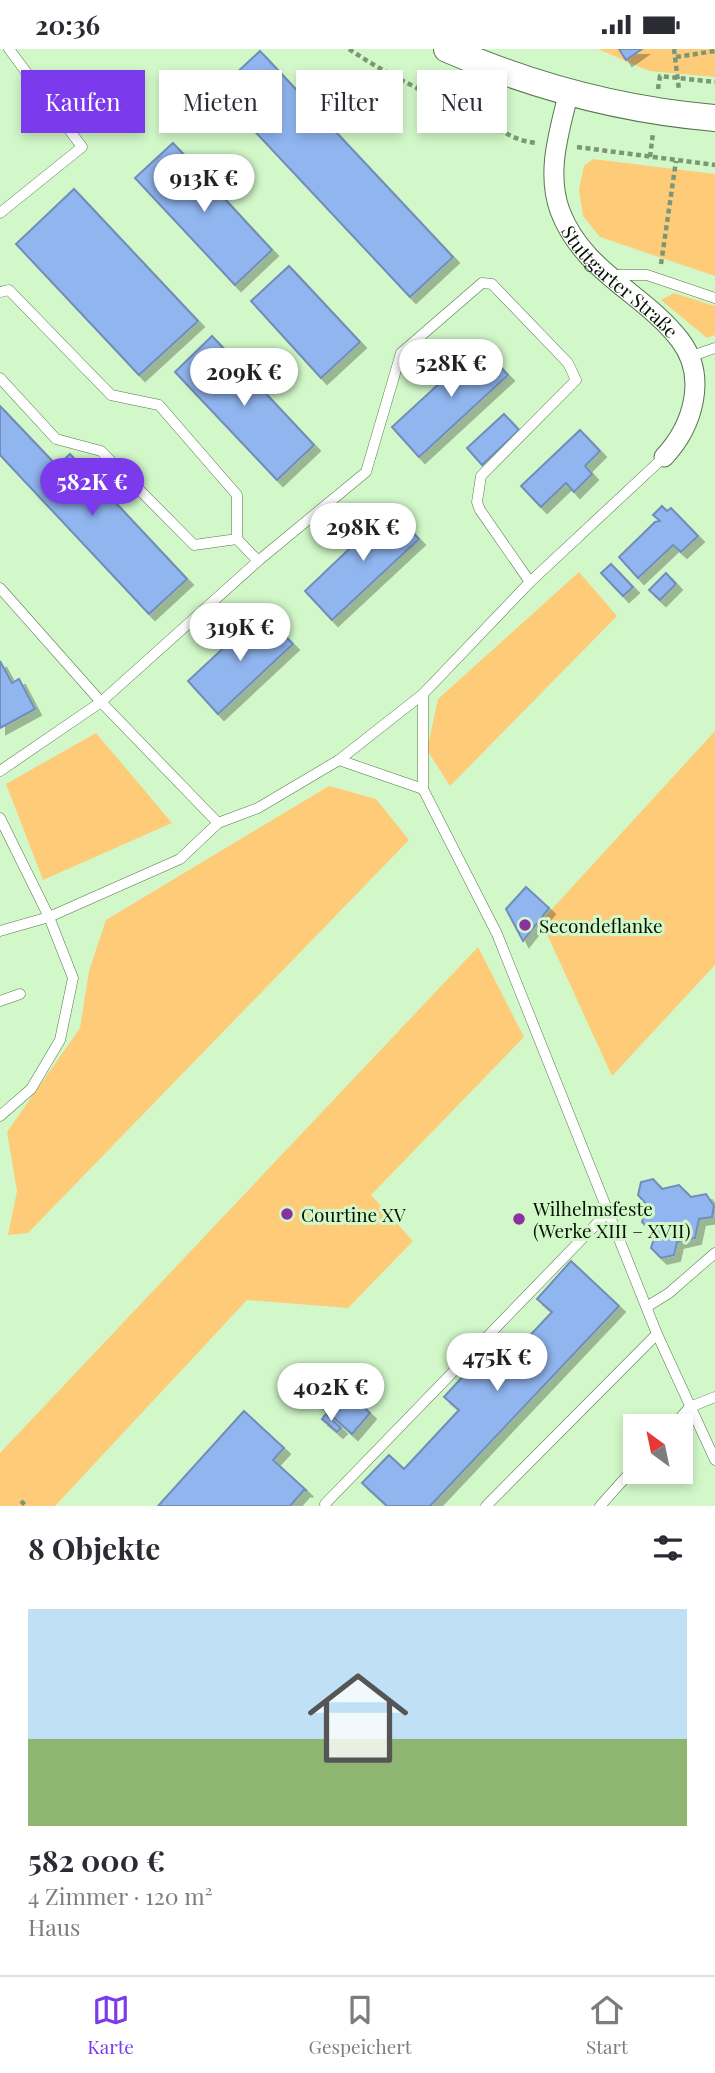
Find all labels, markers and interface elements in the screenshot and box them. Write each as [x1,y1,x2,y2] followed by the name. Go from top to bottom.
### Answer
[35,7,100,42] text: 20:36
[21,70,145,133] chip: Kaufen
[159,70,282,133] chip: Mieten
[296,70,403,133] chip: Filter
[417,70,507,133] chip: Neu
[147,155,261,214] pin: 913K €
[170,161,238,192] text: 913K €
[556,220,685,343] street label: Stuttgarter Straße
[394,339,508,399] pin: 528K €
[415,346,487,377] text: 528K €
[187,349,301,408] pin: 209K €
[206,355,282,386] text: 209K €
[35,459,149,518] pin: 582K €
[56,465,128,496] text: 582K €
[306,503,420,563] pin: 298K €
[326,510,400,541] text: 298K €
[183,603,297,663] pin: 319K €
[205,610,275,641] text: 319K €
[539,912,663,938] place label: Secondeflanke
[517,917,533,933] marker: Secondeflanke
[532,1195,691,1243] place label: Wilhelmsfeste (Werke XIII – XVII)
[301,1201,407,1227] place label: Courtine XV
[279,1206,295,1222] marker: Courtine XV
[511,1211,527,1227] marker: Wilhelmsfeste (Werke XIII – XVII)
[440,1333,554,1393] pin: 475K €
[462,1340,532,1371] text: 475K €
[274,1363,388,1423] pin: 402K €
[293,1370,369,1401] text: 402K €
[623,1414,693,1484] north arrow
[623,1414,693,1484] map controls
[28,1528,160,1568] text: 8 Objekte
[649,1529,687,1567] icon: filters
[295,1655,421,1781] icon: home
[28,1840,165,1880] text: 582 000 €
[28,1880,213,1911] text: 4 Zimmer · 120 m²
[28,1911,80,1942] text: Haus
[87,1991,134,2059] tab: Karte
[309,1991,411,2059] tab: Gespeichert
[586,1991,628,2059] tab: Start

